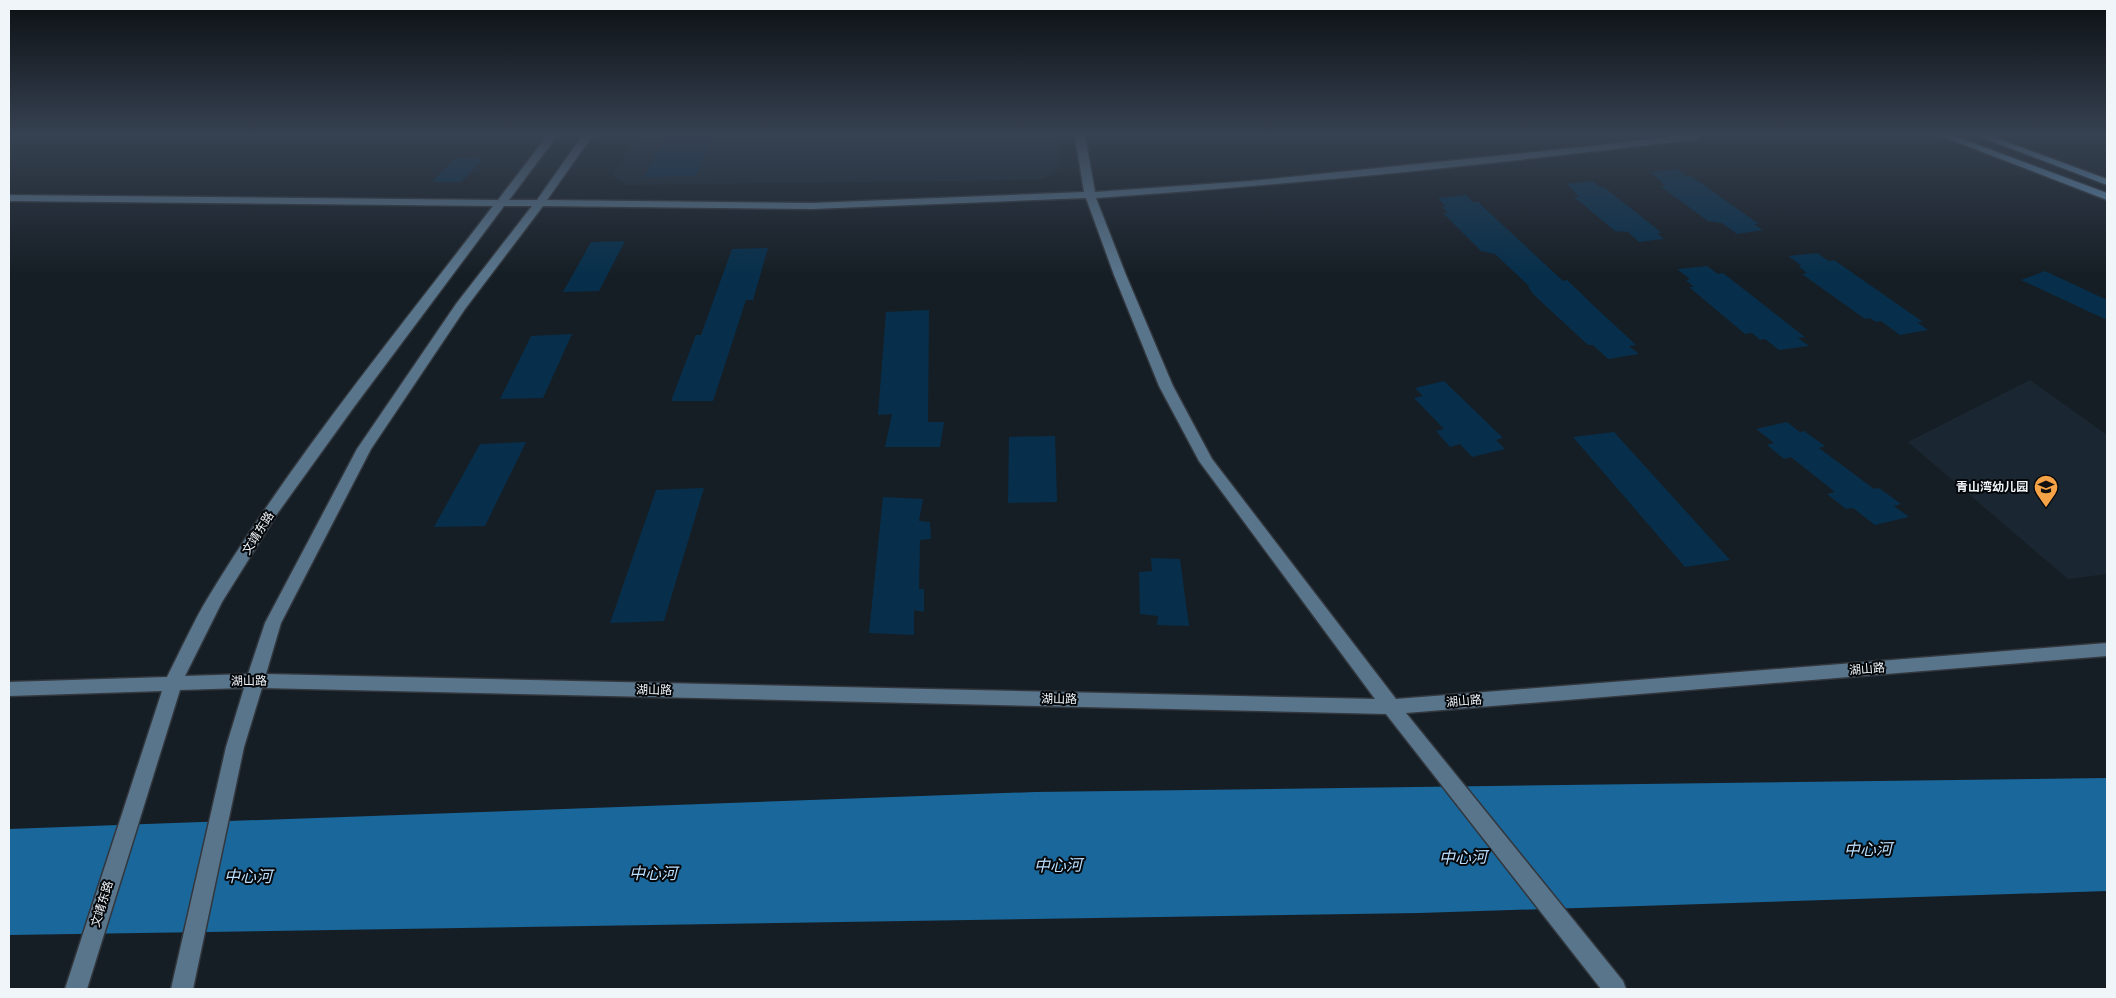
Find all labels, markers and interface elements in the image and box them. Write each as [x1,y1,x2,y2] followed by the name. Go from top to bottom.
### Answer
[2033,474,2059,508] school or university icon: 青山湾幼儿园
[1956,480,2028,494] place label: 青山湾幼儿园
[239,509,277,557] street label: 文靖东路
[1848,660,1886,678] street label: 湖山路
[231,674,267,688] street label: 湖山路
[636,683,672,697] street label: 湖山路
[1041,692,1077,706] street label: 湖山路
[1445,692,1483,710] street label: 湖山路
[1844,840,1895,859] water label: 中心河
[1439,848,1490,867] water label: 中心河
[1034,856,1085,875] water label: 中心河
[629,864,680,883] water label: 中心河
[224,867,275,886] water label: 中心河
[88,879,116,929] street label: 文靖东路

